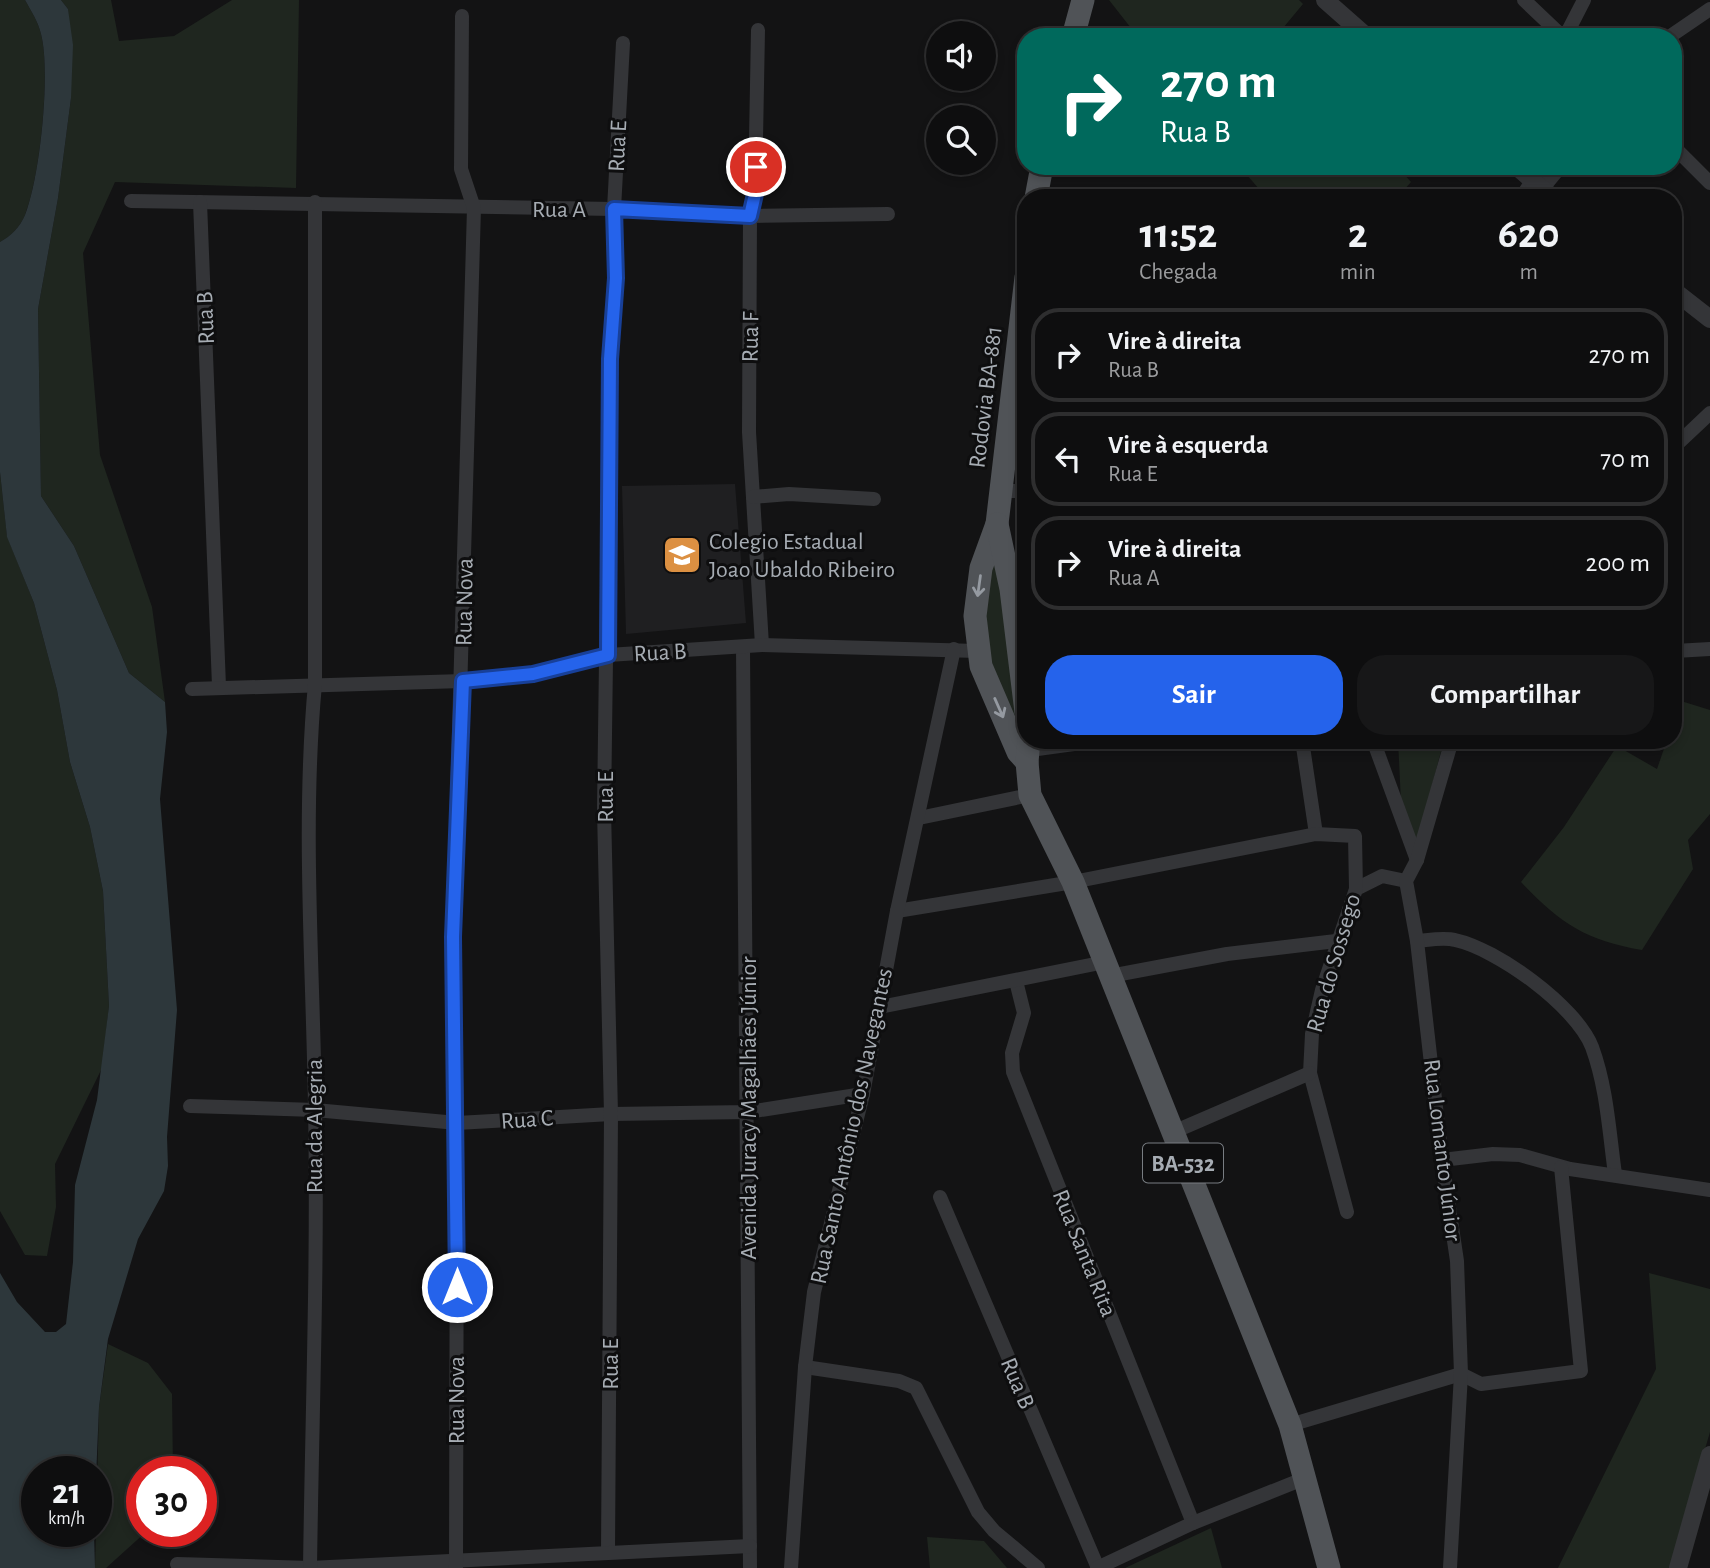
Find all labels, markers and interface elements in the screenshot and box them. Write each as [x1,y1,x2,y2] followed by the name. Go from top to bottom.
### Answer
[926,21,996,175] map controls
[926,21,996,91] button: sound
[1045,56,1136,147] icon: right
[1160,58,1277,107] text: 270 m
[926,105,996,175] button: search
[1160,116,1231,148] text: Rua B
[605,119,631,172] street label: Rua E
[726,137,786,197] pin
[737,148,775,186] icon: arrive
[532,198,586,222] street label: Rua A
[1139,213,1217,255] text: 11:52
[1348,213,1368,255] text: 2
[1498,213,1560,255] text: 620
[1139,261,1218,284] text: Chegada
[1340,261,1376,284] text: min
[1520,261,1538,284] text: m
[193,291,219,345] street label: Rua B
[739,311,763,362] street label: Rua F
[965,325,1007,470] street label: Rodovia BA-881
[1108,328,1242,354] text: Vire à direita
[1049,336,1087,374] icon: right
[1589,342,1650,368] text: 270 m
[1108,359,1159,382] text: Rua B
[1108,432,1269,458] text: Vire à esquerda
[1049,440,1087,478] icon: left
[1600,446,1650,472] text: 70 m
[1108,463,1158,486] text: Rua E
[709,530,895,582] place label: Colegio Estadual Joao Ubaldo Ribeiro
[661,534,703,576] school or university icon: Colegio Estadual Joao Ubaldo Ribeiro
[1108,536,1242,562] text: Vire à direita
[1049,544,1087,582] icon: right
[1586,550,1650,576] text: 200 m
[452,558,478,646] street label: Rua Nova
[1108,567,1160,590] text: Rua A
[972,575,985,597] one-way arrow
[633,640,687,666] street label: Rua B
[1045,655,1343,735] button: Sair
[1357,655,1654,735] button: Compartilhar
[993,697,1006,718] one-way arrow
[594,771,618,823] street label: Rua E
[1303,891,1365,1035] street label: Rua do Sossego
[737,956,761,1260] street label: Avenida Juracy Magalhães Júnior
[807,966,897,1286] street label: Rua Santo Antônio dos Navegantes
[1419,1058,1465,1243] street label: Rua Lomanto Júnior
[303,1059,327,1193] street label: Rua da Alegria
[500,1106,554,1134] street label: Rua C
[1143,1144,1223,1182] road number: BA-532
[1048,1186,1120,1320] street label: Rua Santa Rita
[420,1250,494,1324] position arrow
[599,1338,623,1390] street label: Rua E
[996,1354,1038,1412] street label: Rua B
[445,1356,469,1444] street label: Rua Nova
[126,1456,217,1547] speed limit sign: 30
[52,1475,81,1510] text: 21
[48,1510,85,1528] text: km/h

